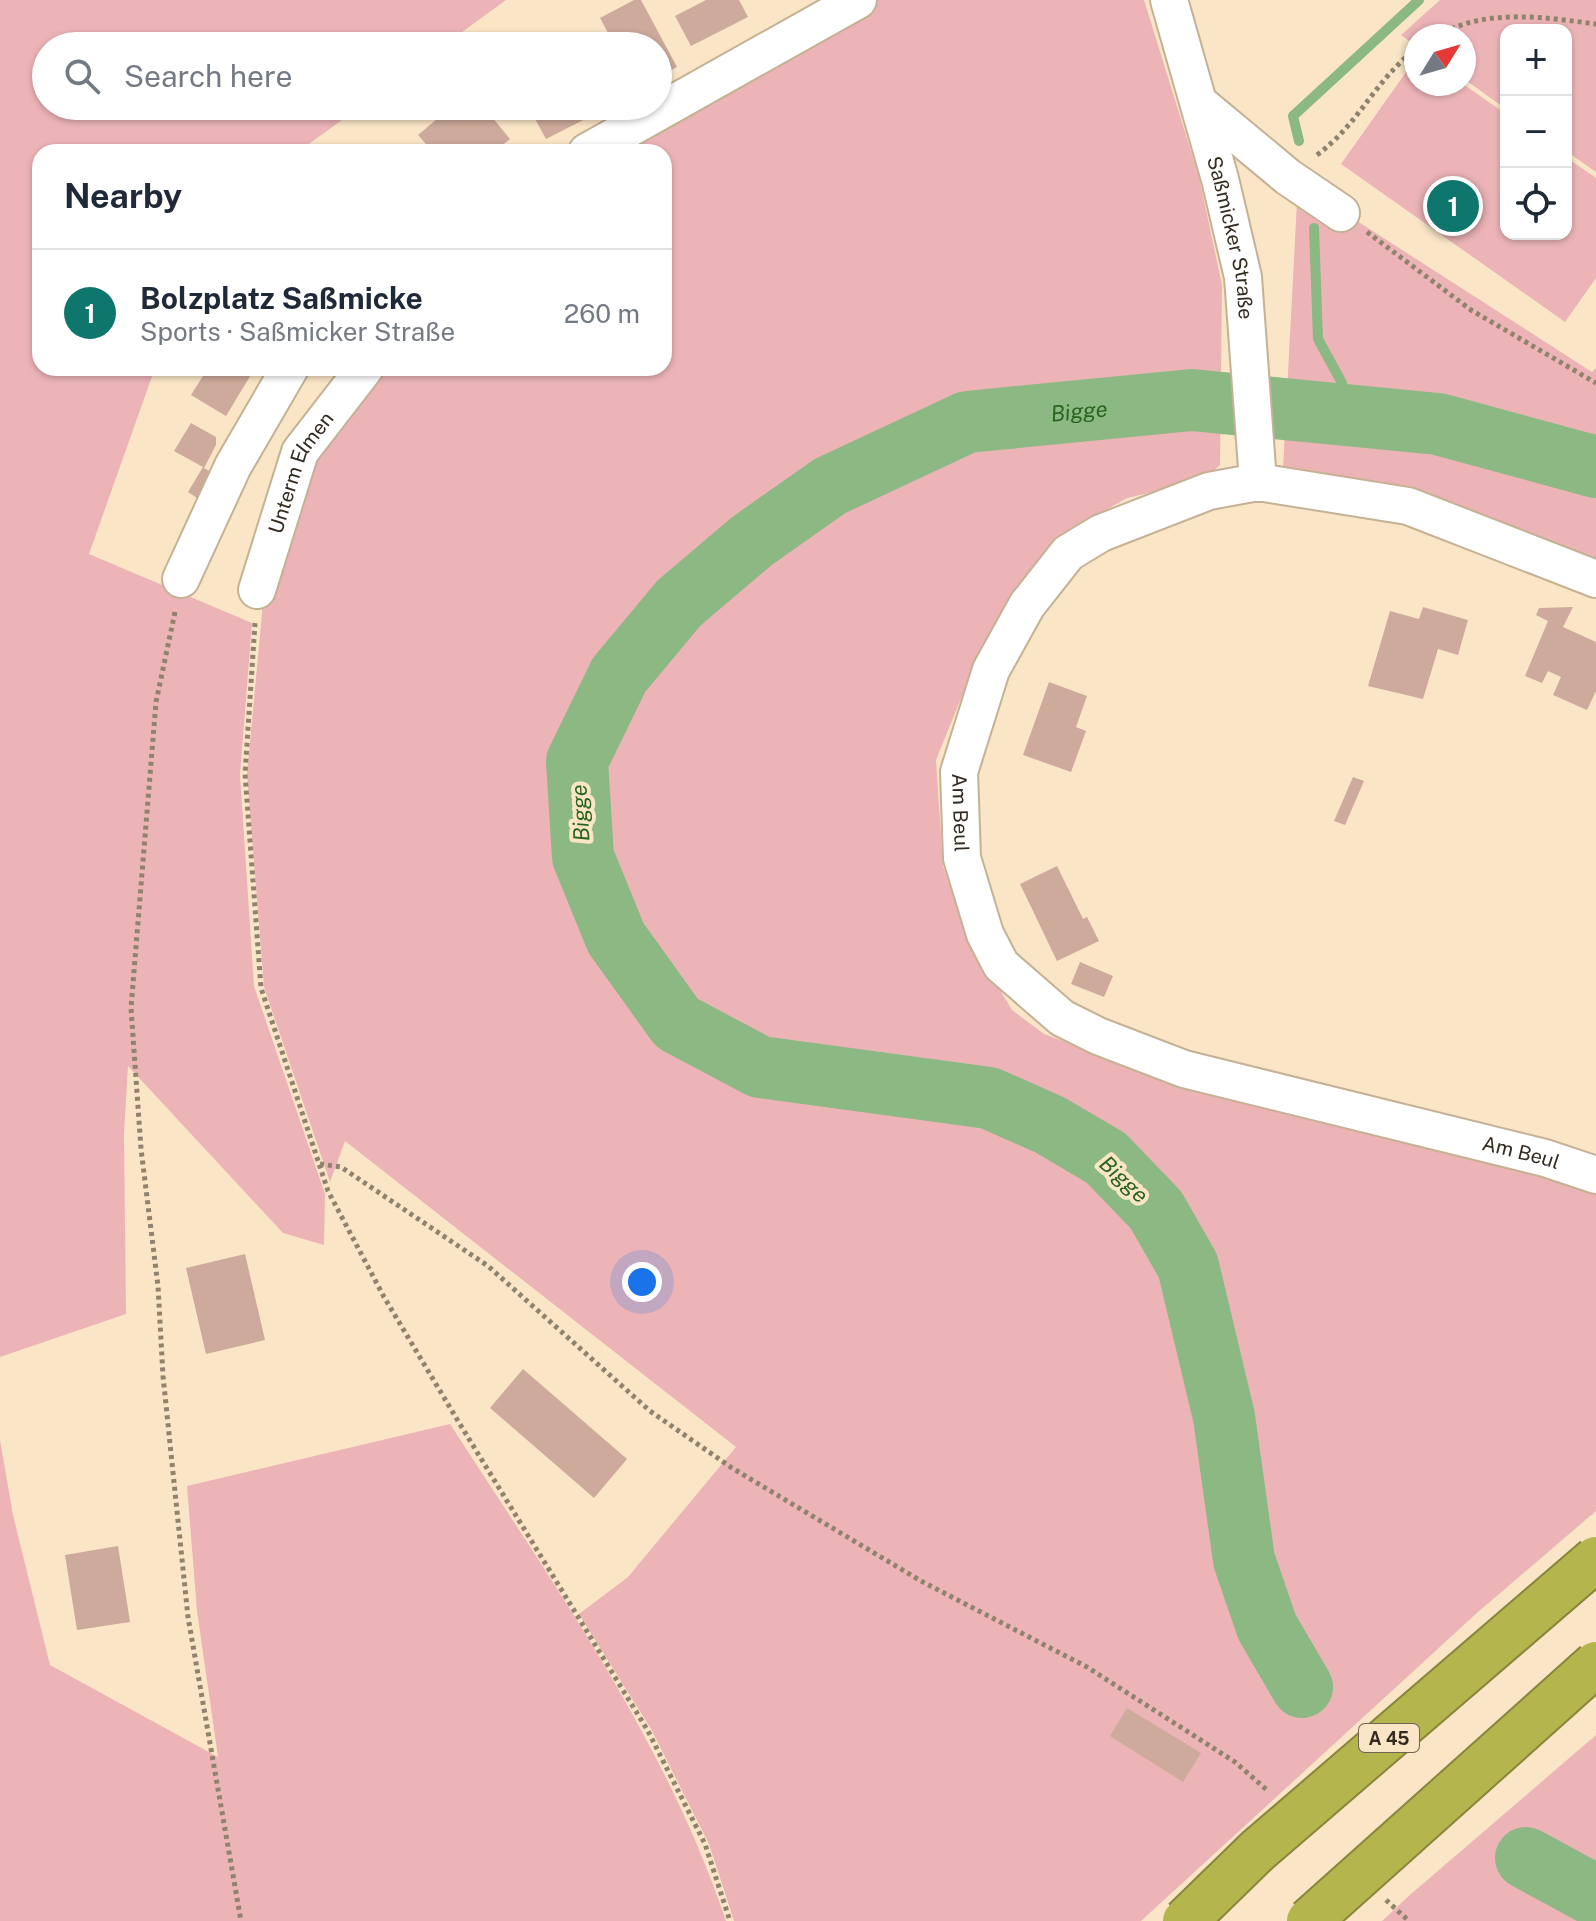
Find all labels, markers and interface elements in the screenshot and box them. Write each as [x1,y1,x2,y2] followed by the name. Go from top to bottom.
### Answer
[1404,24,1476,96] north arrow
[1500,24,1572,240] map controls
[1500,24,1572,96] button: +
[32,32,672,120] search box
[60,54,104,98] icon: search
[124,58,292,94] text: Search here
[1500,96,1572,168] button: −
[1202,153,1258,320] street label: Saßmicker Straße
[1500,168,1572,240] button: locate
[64,176,182,216] text: Nearby
[1427,176,1479,236] pin: 1
[140,280,423,316] text: Bolzplatz Saßmicke
[84,298,96,329] text: 1
[564,298,640,329] text: 260 m
[140,316,455,347] text: Sports · Saßmicker Straße
[1049,395,1109,427] water label: Bigge
[263,407,339,536] street label: Unterm Elmen
[947,773,974,853] street label: Am Beul
[566,784,594,842] water label: Bigge
[1480,1131,1563,1174] street label: Am Beul
[1094,1150,1154,1208] water label: Bigge
[622,1262,662,1302] your location
[1359,1724,1419,1752] road number: A 45

